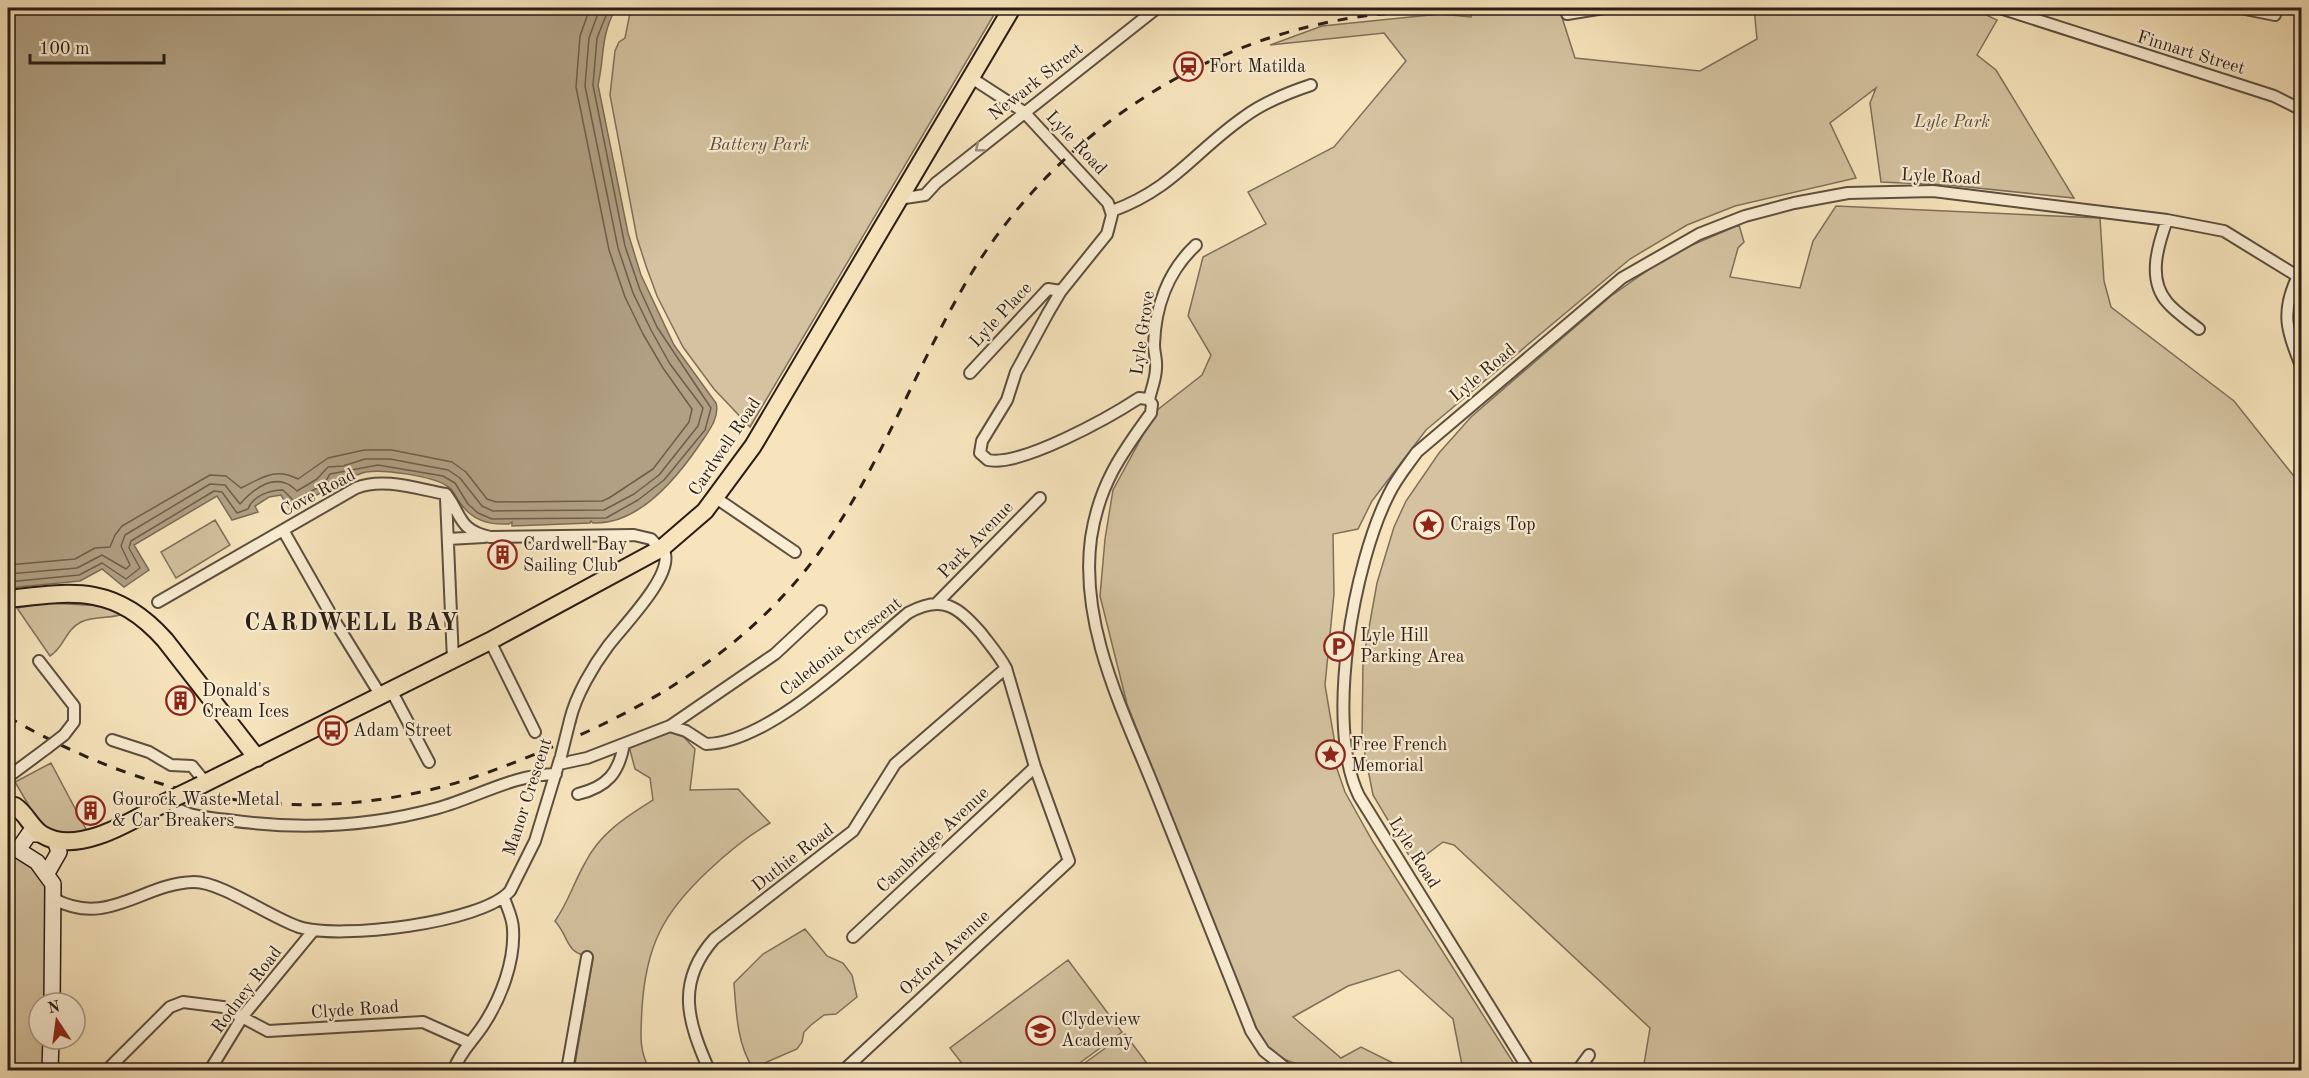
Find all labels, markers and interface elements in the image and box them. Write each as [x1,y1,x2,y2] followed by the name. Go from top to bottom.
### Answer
[30,27,164,65] scale bar
[2135,28,2247,78] street label: Finnart Street
[39,40,90,58] text: 100 m
[986,40,1086,124] street label: Newark Street
[1172,51,1204,83] station icon: Fort Matilda
[1209,58,1306,76] place label: Fort Matilda
[1042,108,1110,178] street label: Lyle Road
[1913,113,1990,131] park label: Lyle Park
[708,136,809,154] park label: Battery Park
[975,141,986,152] one-way arrow
[1901,166,1981,188] street label: Lyle Road
[966,279,1036,351] street label: Lyle Place
[1128,290,1158,376] street label: Lyle Grove
[1447,340,1519,406] street label: Lyle Road
[686,395,764,499] street label: Cardwell Road
[277,466,359,520] street label: Cove Road
[935,498,1017,582] street label: Park Avenue
[1413,509,1445,541] place icon: Craigs Top
[1450,516,1536,534] place label: Craigs Top
[523,536,628,575] place label: Cardwell Bay Sailing Club
[486,539,518,571] building icon: Cardwell Bay Sailing Club
[777,594,905,700] street label: Caledonia Crescent
[244,612,460,636] district label: CARDWELL BAY
[1360,627,1465,666] place label: Lyle Hill Parking Area
[1323,630,1355,662] parking icon: Lyle Hill Parking Area
[202,682,289,721] place label: Donald's Cream Ices
[165,685,197,717] building icon: Donald's Cream Ices
[316,715,348,747] bus stop icon: Adam Street
[353,722,452,740] place label: Adam Street
[500,736,556,858] street label: Manor Crescent
[1351,736,1448,775] place label: Free French Memorial
[1314,739,1346,771] place icon: Free French Memorial
[873,784,993,896] street label: Cambridge Avenue
[112,791,280,830] place label: Gourock Waste Metal & Car Breakers
[75,794,107,826] building icon: Gourock Waste Metal & Car Breakers
[1385,814,1443,892] street label: Lyle Road
[749,821,837,895] street label: Duthie Road
[897,907,993,999] street label: Oxford Avenue
[209,943,285,1037] street label: Rodney Road
[27,991,87,1051] north arrow
[310,998,400,1022] street label: Clyde Road
[46,999,63,1018] text: N
[1061,1011,1141,1050] place label: Clydeview Academy
[1024,1014,1056,1046] school or university icon: Clydeview Academy

